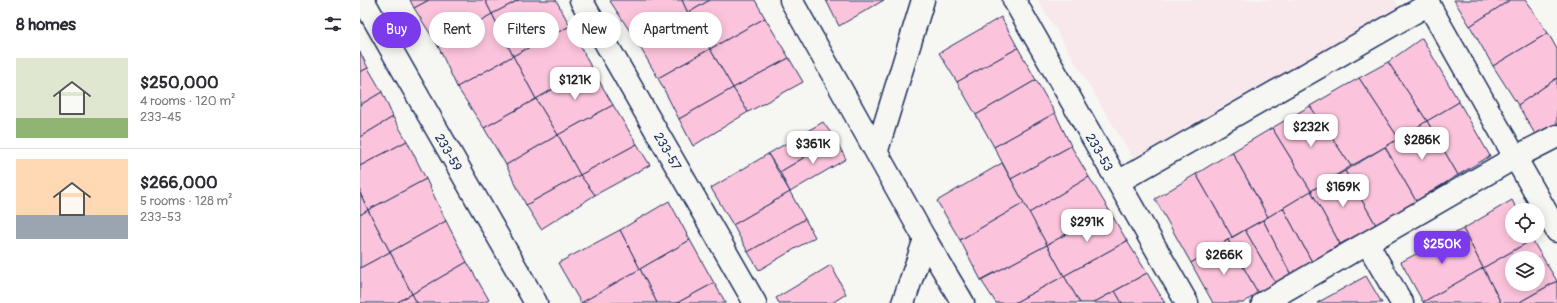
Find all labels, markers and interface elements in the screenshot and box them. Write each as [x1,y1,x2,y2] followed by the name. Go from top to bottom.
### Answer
[372,12,421,48] chip: Buy
[429,12,485,48] chip: Rent
[493,12,559,48] chip: Filters
[567,12,621,48] chip: New
[629,12,722,48] chip: Apartment
[322,13,344,35] icon: filters
[16,14,76,35] text: 8 homes
[547,67,603,101] pin: $121K
[140,72,219,93] text: $250,000
[559,72,591,88] text: $121K
[48,74,96,122] icon: home
[140,93,235,109] text: 4 rooms · 120 m²
[140,109,182,125] text: 233-45
[1283,114,1339,148] pin: $232K
[1293,119,1329,135] text: $232K
[1394,127,1450,161] pin: $286K
[650,130,684,173] street label: 233-57
[431,131,465,174] street label: 233-59
[785,131,841,165] pin: $361K
[1082,131,1116,174] street label: 233-53
[1404,132,1440,148] text: $286K
[796,136,830,152] text: $361K
[140,172,218,193] text: $266,000
[1315,174,1371,208] pin: $169K
[48,175,96,223] icon: home
[1326,179,1360,195] text: $169K
[140,193,233,209] text: 5 rooms · 128 m²
[1505,203,1545,291] map controls
[1505,203,1545,243] button: locate
[140,209,181,225] text: 233-53
[1059,209,1115,243] pin: $291K
[1070,214,1104,230] text: $291K
[1414,231,1470,265] pin: $250K
[1423,236,1461,252] text: $250K
[1196,242,1252,276] pin: $266K
[1205,247,1243,263] text: $266K
[1505,251,1545,291] button: layers

